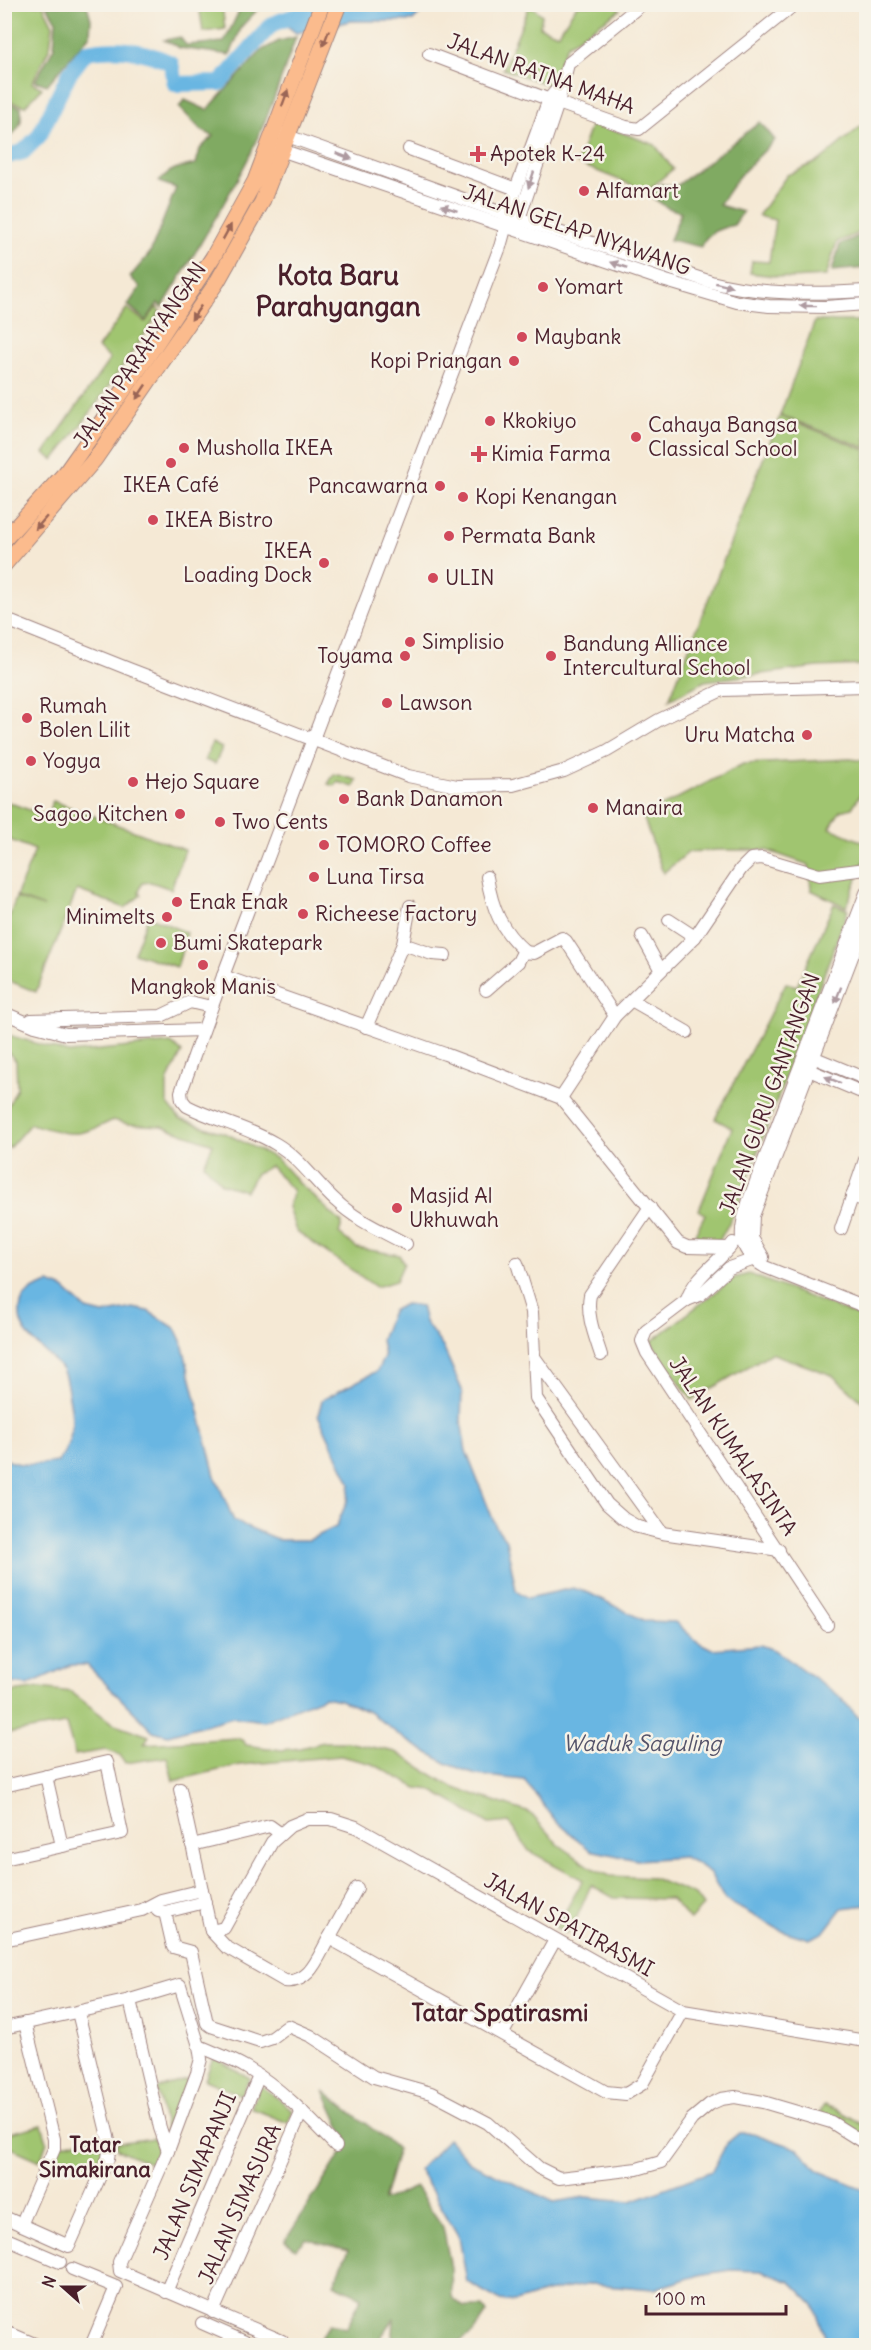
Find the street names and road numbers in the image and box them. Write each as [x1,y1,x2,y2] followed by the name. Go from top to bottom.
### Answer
[444,27,639,120] street label: JALAN RATNA MAHA
[460,178,694,281] street label: JALAN GELAP NYAWANG
[67,257,212,453] street label: JALAN PARAHYANGAN
[713,969,826,1218] street label: JALAN GURU GANTANGAN
[663,1351,803,1540] street label: JALAN KUMALASINTA
[480,1867,659,1982] street label: JALAN SPATIRASMI
[147,2088,242,2264] street label: JALAN SIMAPANJI
[192,2119,287,2288] street label: JALAN SIMASURA

